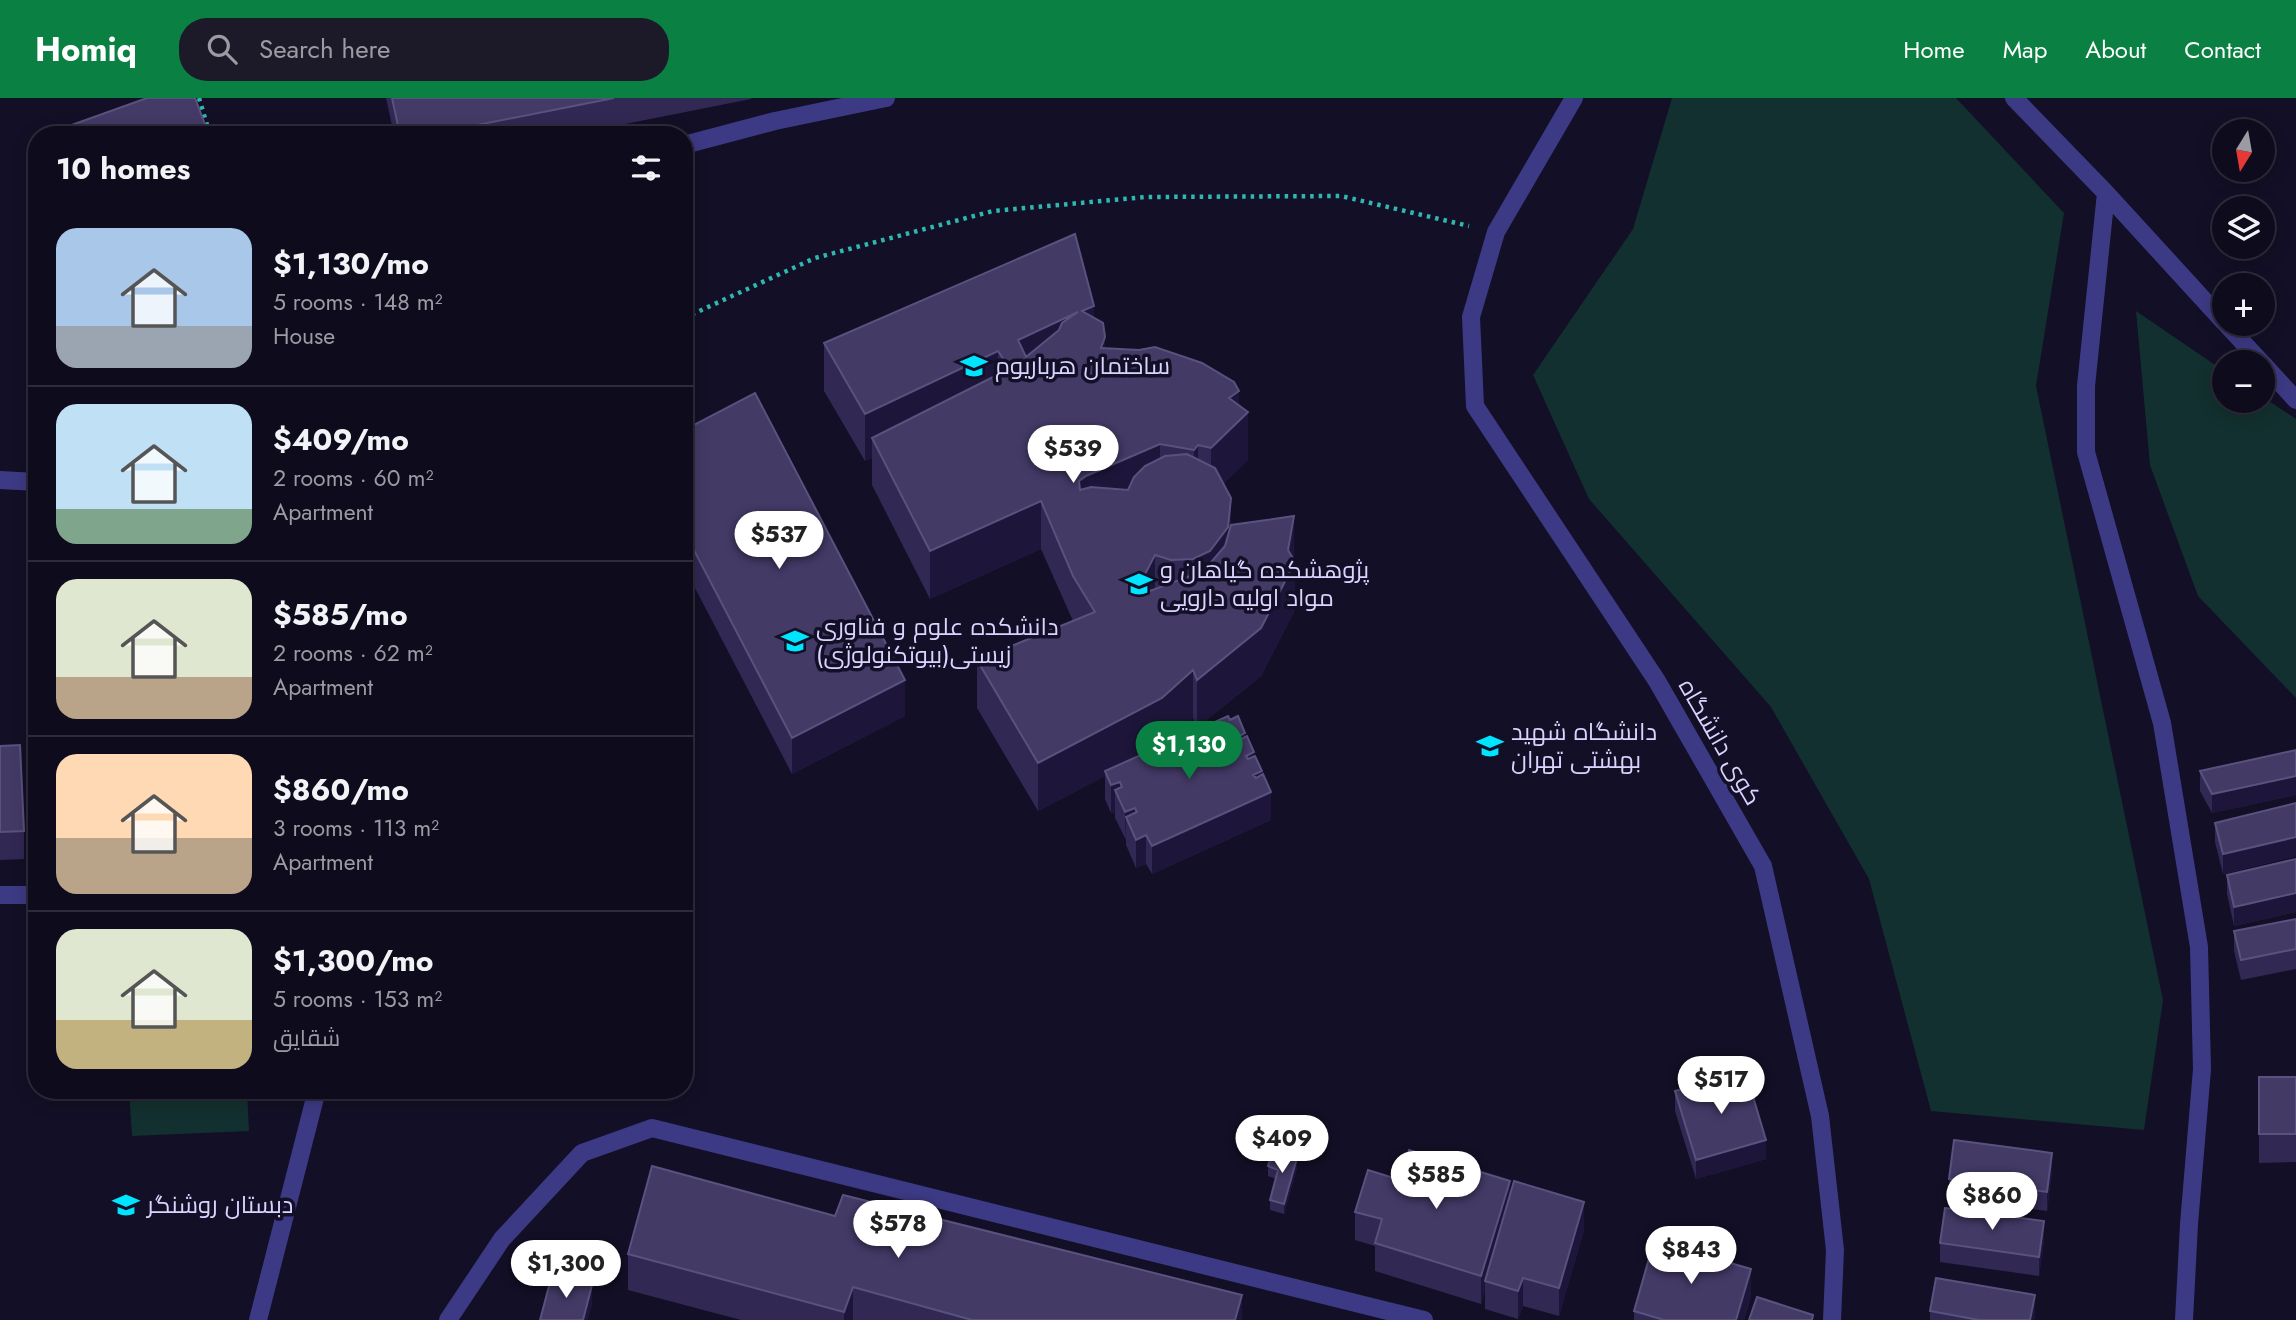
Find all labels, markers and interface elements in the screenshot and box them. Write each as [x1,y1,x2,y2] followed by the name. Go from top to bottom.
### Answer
[179,18,669,81] search box
[35,26,137,73] text: Homiq
[203,30,241,68] icon: search
[259,30,390,68] text: Search here
[1903,32,1965,67] text: Home
[2003,32,2047,67] text: Map
[2085,32,2146,67] text: About
[2184,32,2261,67] text: Contact
[2212,119,2275,182] north arrow
[2212,119,2275,413] map controls
[56,147,190,190] text: 10 homes
[627,149,665,187] icon: filters
[2212,196,2275,259] button: layers
[273,242,429,285] text: $1,130/mo
[112,256,196,340] icon: home
[2212,273,2275,336] button: +
[273,285,443,319] text: 5 rooms · 148 m²
[273,319,335,353] text: House
[995,348,1170,383] place label: ساختمان هرباریوم
[2212,350,2275,413] button: −
[959,351,989,381] school or university icon: ساختمان هرباریوم
[273,418,409,461] text: $409/mo
[1032,426,1114,485] pin: $539
[1044,431,1102,465] text: $539
[112,432,196,516] icon: home
[273,461,433,495] text: 2 rooms · 60 m²
[273,495,373,529] text: Apartment
[738,512,820,571] pin: $537
[751,517,807,551] text: $537
[1160,552,1370,615] place label: پژوهشکده گیاهان و مواد اولیه دارویی
[1124,569,1154,599] school or university icon: پژوهشکده گیاهان و مواد اولیه دارویی
[273,593,408,636] text: $585/mo
[112,607,196,691] icon: home
[816,609,1059,672] place label: دانشکده علوم و فناوری زیستی(بیوتکنولوژی)
[780,626,810,656] school or university icon: دانشکده علوم و فناوری زیستی(بیوتکنولوژی)
[273,636,433,670] text: 2 rooms · 62 m²
[273,670,373,704] text: Apartment
[1670,672,1771,811] street label: کوی دانشگاه
[1511,714,1657,777] place label: دانشگاه شهید بهشتی تهران
[1132,722,1246,781] pin: $1,130
[1152,727,1226,761] text: $1,130
[1475,731,1505,761] school or university icon: دانشگاه شهید بهشتی تهران
[273,768,409,811] text: $860/mo
[112,782,196,866] icon: home
[273,811,439,845] text: 3 rooms · 113 m²
[273,845,373,879] text: Apartment
[273,939,433,982] text: $1,300/mo
[112,957,196,1041] icon: home
[273,982,442,1016] text: 5 rooms · 153 m²
[273,1021,340,1055] text: شقایق
[1680,1056,1762,1116] pin: $517
[1694,1062,1748,1096] text: $517
[1241,1116,1323,1175] pin: $409
[1252,1121,1312,1155] text: $409
[1395,1152,1477,1211] pin: $585
[1407,1157,1465,1191] text: $585
[1951,1172,2033,1232] pin: $860
[1962,1178,2022,1212] text: $860
[145,1187,293,1222] place label: دبستان روشنگر
[111,1190,141,1220] school or university icon: دبستان روشنگر
[857,1200,939,1260] pin: $578
[869,1206,927,1240] text: $578
[1650,1226,1732,1286] pin: $843
[1661,1232,1721,1266] text: $843
[509,1240,623,1300] pin: $1,300
[527,1246,605,1280] text: $1,300

